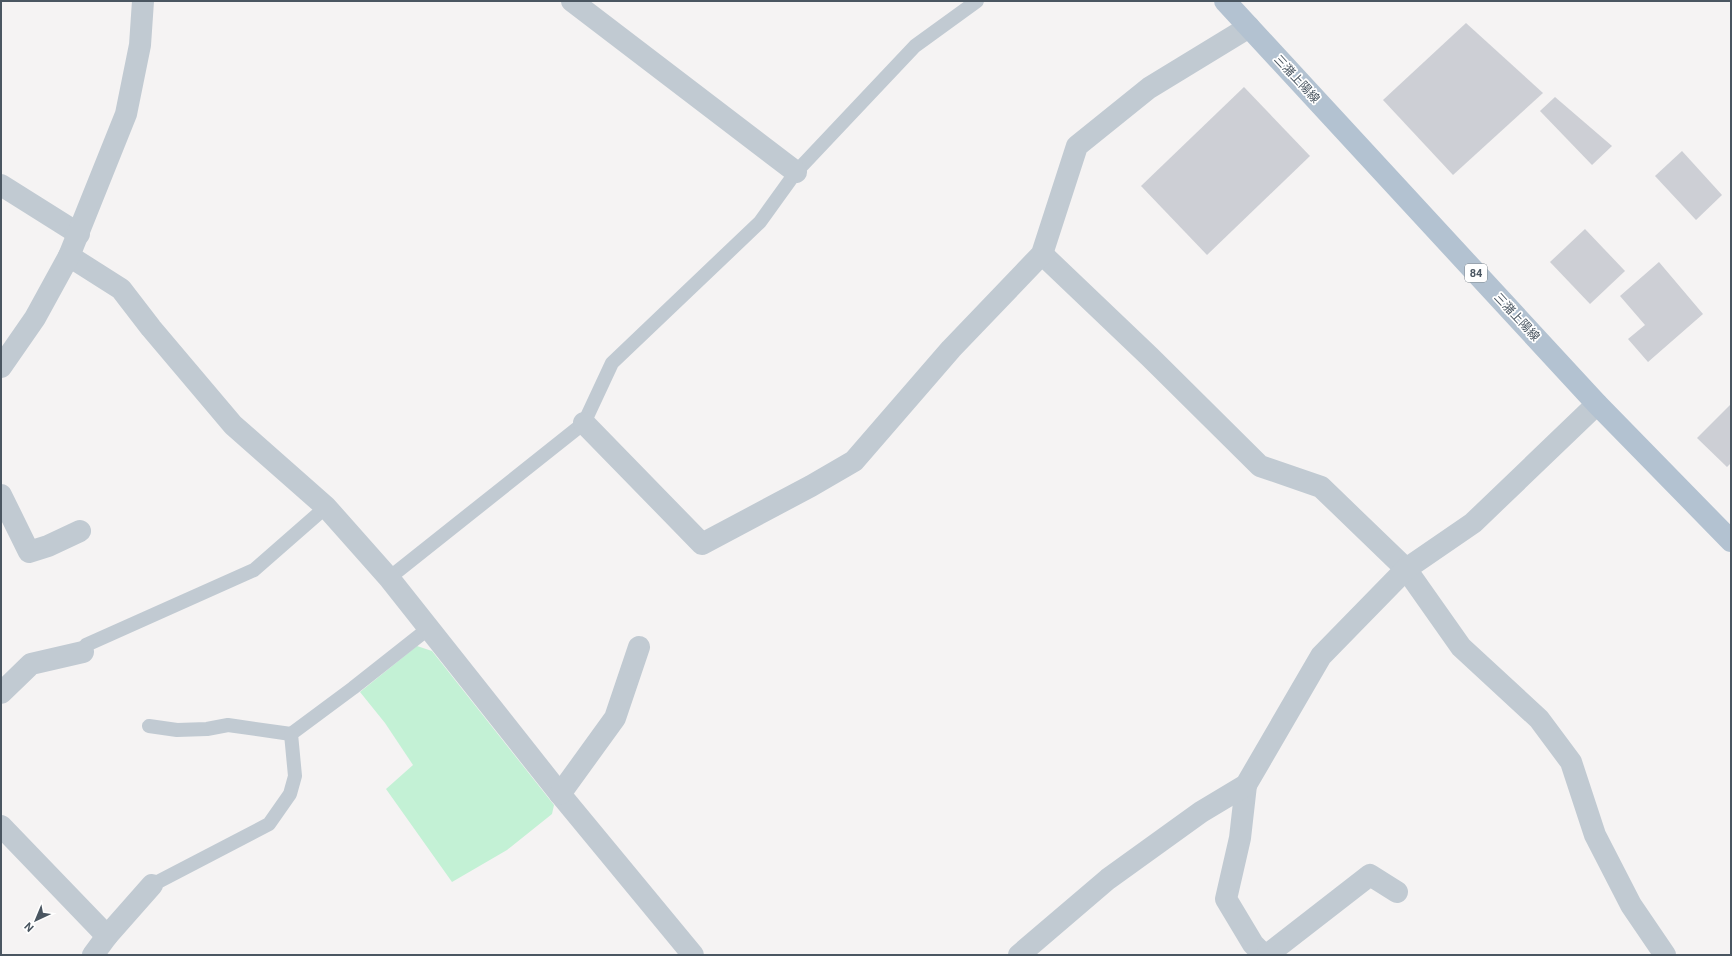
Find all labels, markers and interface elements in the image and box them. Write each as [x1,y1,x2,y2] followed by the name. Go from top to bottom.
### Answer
[1271,52,1323,106] street label: 三潴上陽線
[1465,264,1487,282] road number: 84
[1491,290,1543,344] street label: 三潴上陽線
[16,900,56,940] north arrow
[22,919,37,934] text: N

